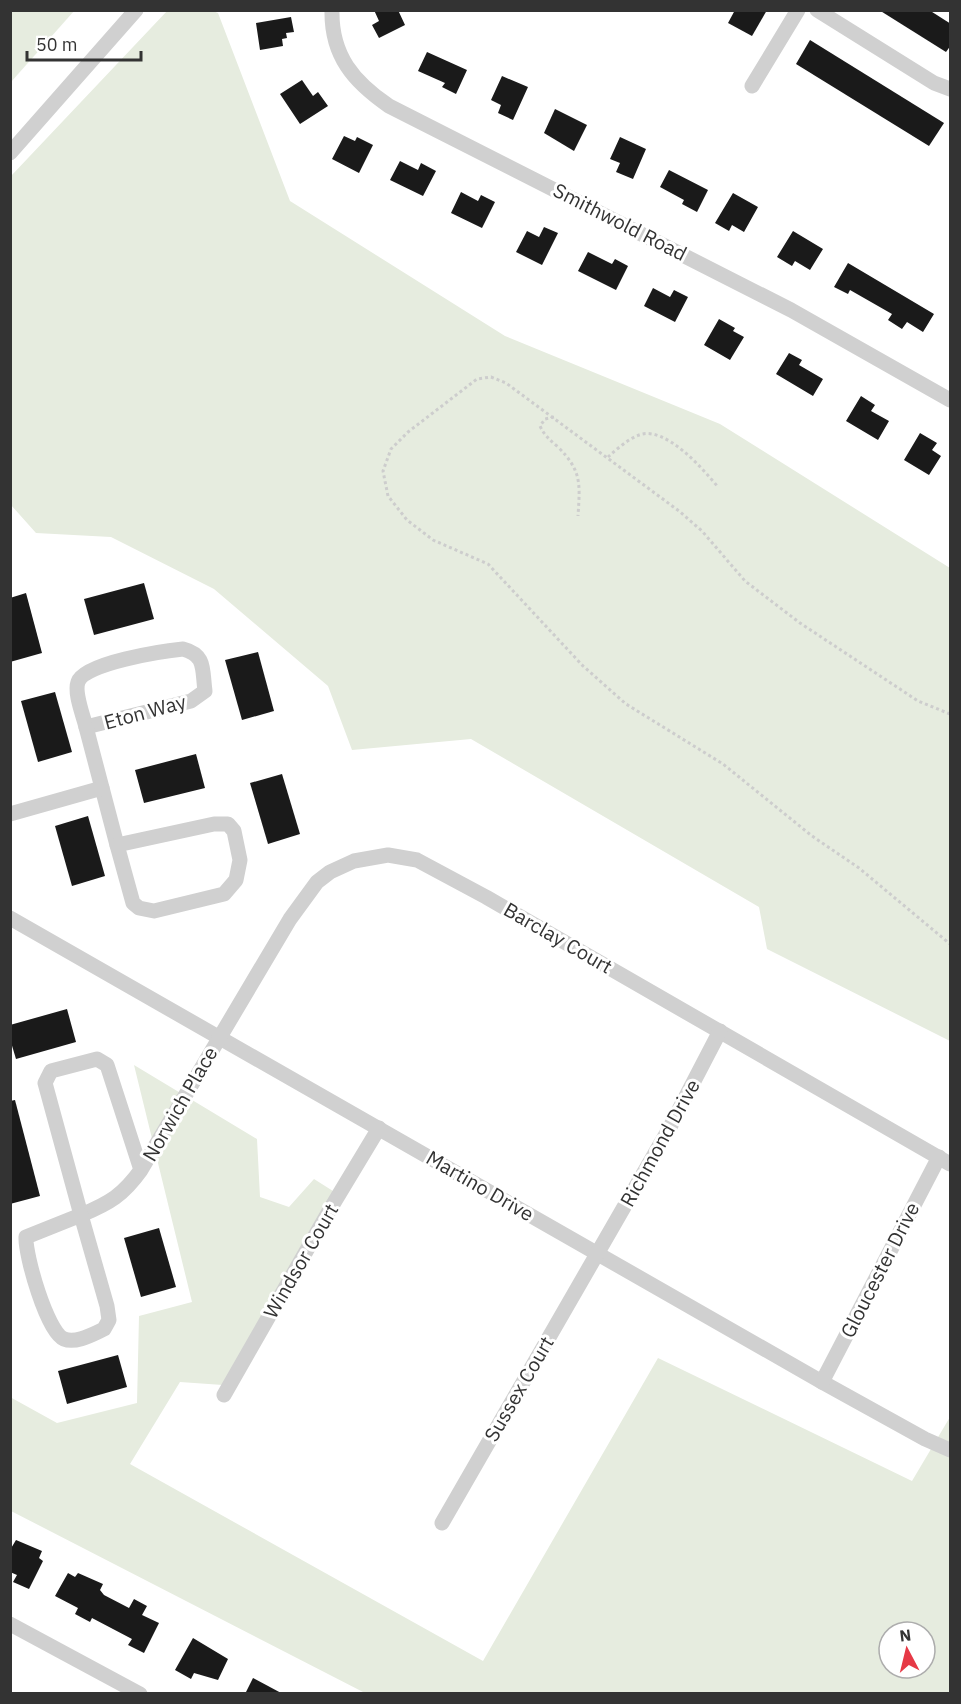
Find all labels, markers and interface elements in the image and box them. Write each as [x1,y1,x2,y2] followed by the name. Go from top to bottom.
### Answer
[27,24,141,62] scale bar
[36,33,78,56] text: 50 m
[549,176,692,267] street label: Smithwold Road
[101,688,189,735] street label: Eton Way
[499,896,617,980] street label: Barclay Court
[136,1041,223,1166] street label: Norwich Place
[613,1074,706,1211] street label: Richmond Drive
[422,1144,539,1227] street label: Martino Drive
[834,1197,925,1342] street label: Gloucester Drive
[257,1198,344,1323] street label: Windsor Court
[478,1331,560,1446] street label: Sussex Court
[877,1620,937,1680] north arrow
[898,1624,912,1646] text: N

